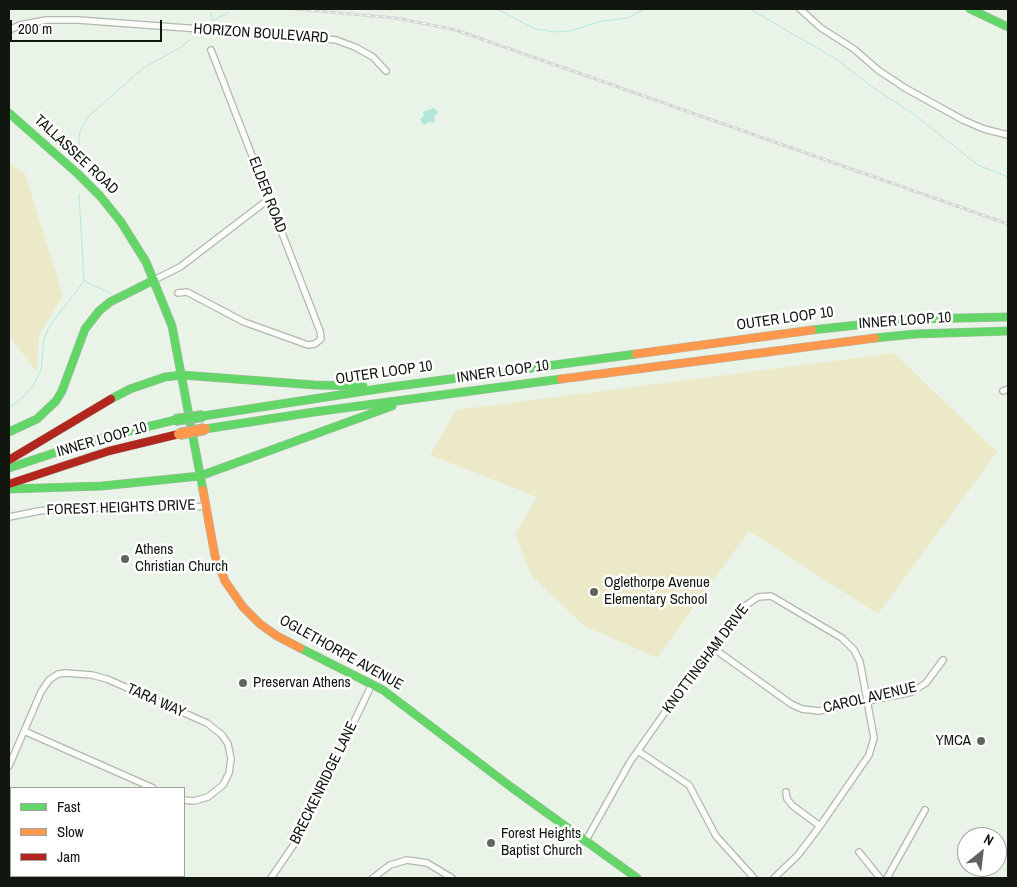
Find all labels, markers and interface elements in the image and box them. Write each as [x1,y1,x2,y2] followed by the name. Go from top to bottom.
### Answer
[12,10,165,42] scale bar
[18,18,52,39] text: 200 m
[193,20,329,48] street label: HORIZON BOULEVARD
[30,111,122,199] street label: TALLASSEE ROAD
[244,154,290,236] street label: ELDER ROAD
[735,303,835,335] street label: OUTER LOOP 10
[858,309,952,333] street label: INNER LOOP 10
[334,357,434,389] street label: OUTER LOOP 10
[456,357,550,387] street label: INNER LOOP 10
[55,419,149,461] street label: INNER LOOP 10
[46,496,196,520] street label: FOREST HEIGHTS DRIVE
[135,541,228,576] place label: Athens Christian Church
[119,553,131,565] marker: Athens Christian Church
[604,574,710,609] place label: Oglethorpe Avenue Elementary School
[588,586,600,598] marker: Oglethorpe Avenue Elementary School
[659,601,753,717] street label: KNOTTINGHAM DRIVE
[276,612,406,694] street label: OGLETHORPE AVENUE
[253,674,351,692] place label: Preservan Athens
[237,677,249,689] marker: Preservan Athens
[821,678,919,718] street label: CAROL AVENUE
[124,680,188,722] street label: TARA WAY
[287,719,361,847] street label: BRECKENRIDGE LANE
[935,732,971,750] place label: YMCA
[975,735,987,747] marker: YMCA
[10,787,185,877] legend
[57,796,80,817] text: Fast
[57,821,84,842] text: Slow
[501,825,582,860] place label: Forest Heights Baptist Church
[957,827,1007,877] north arrow
[981,830,997,850] text: N
[485,837,497,849] marker: Forest Heights Baptist Church
[57,846,80,867] text: Jam

